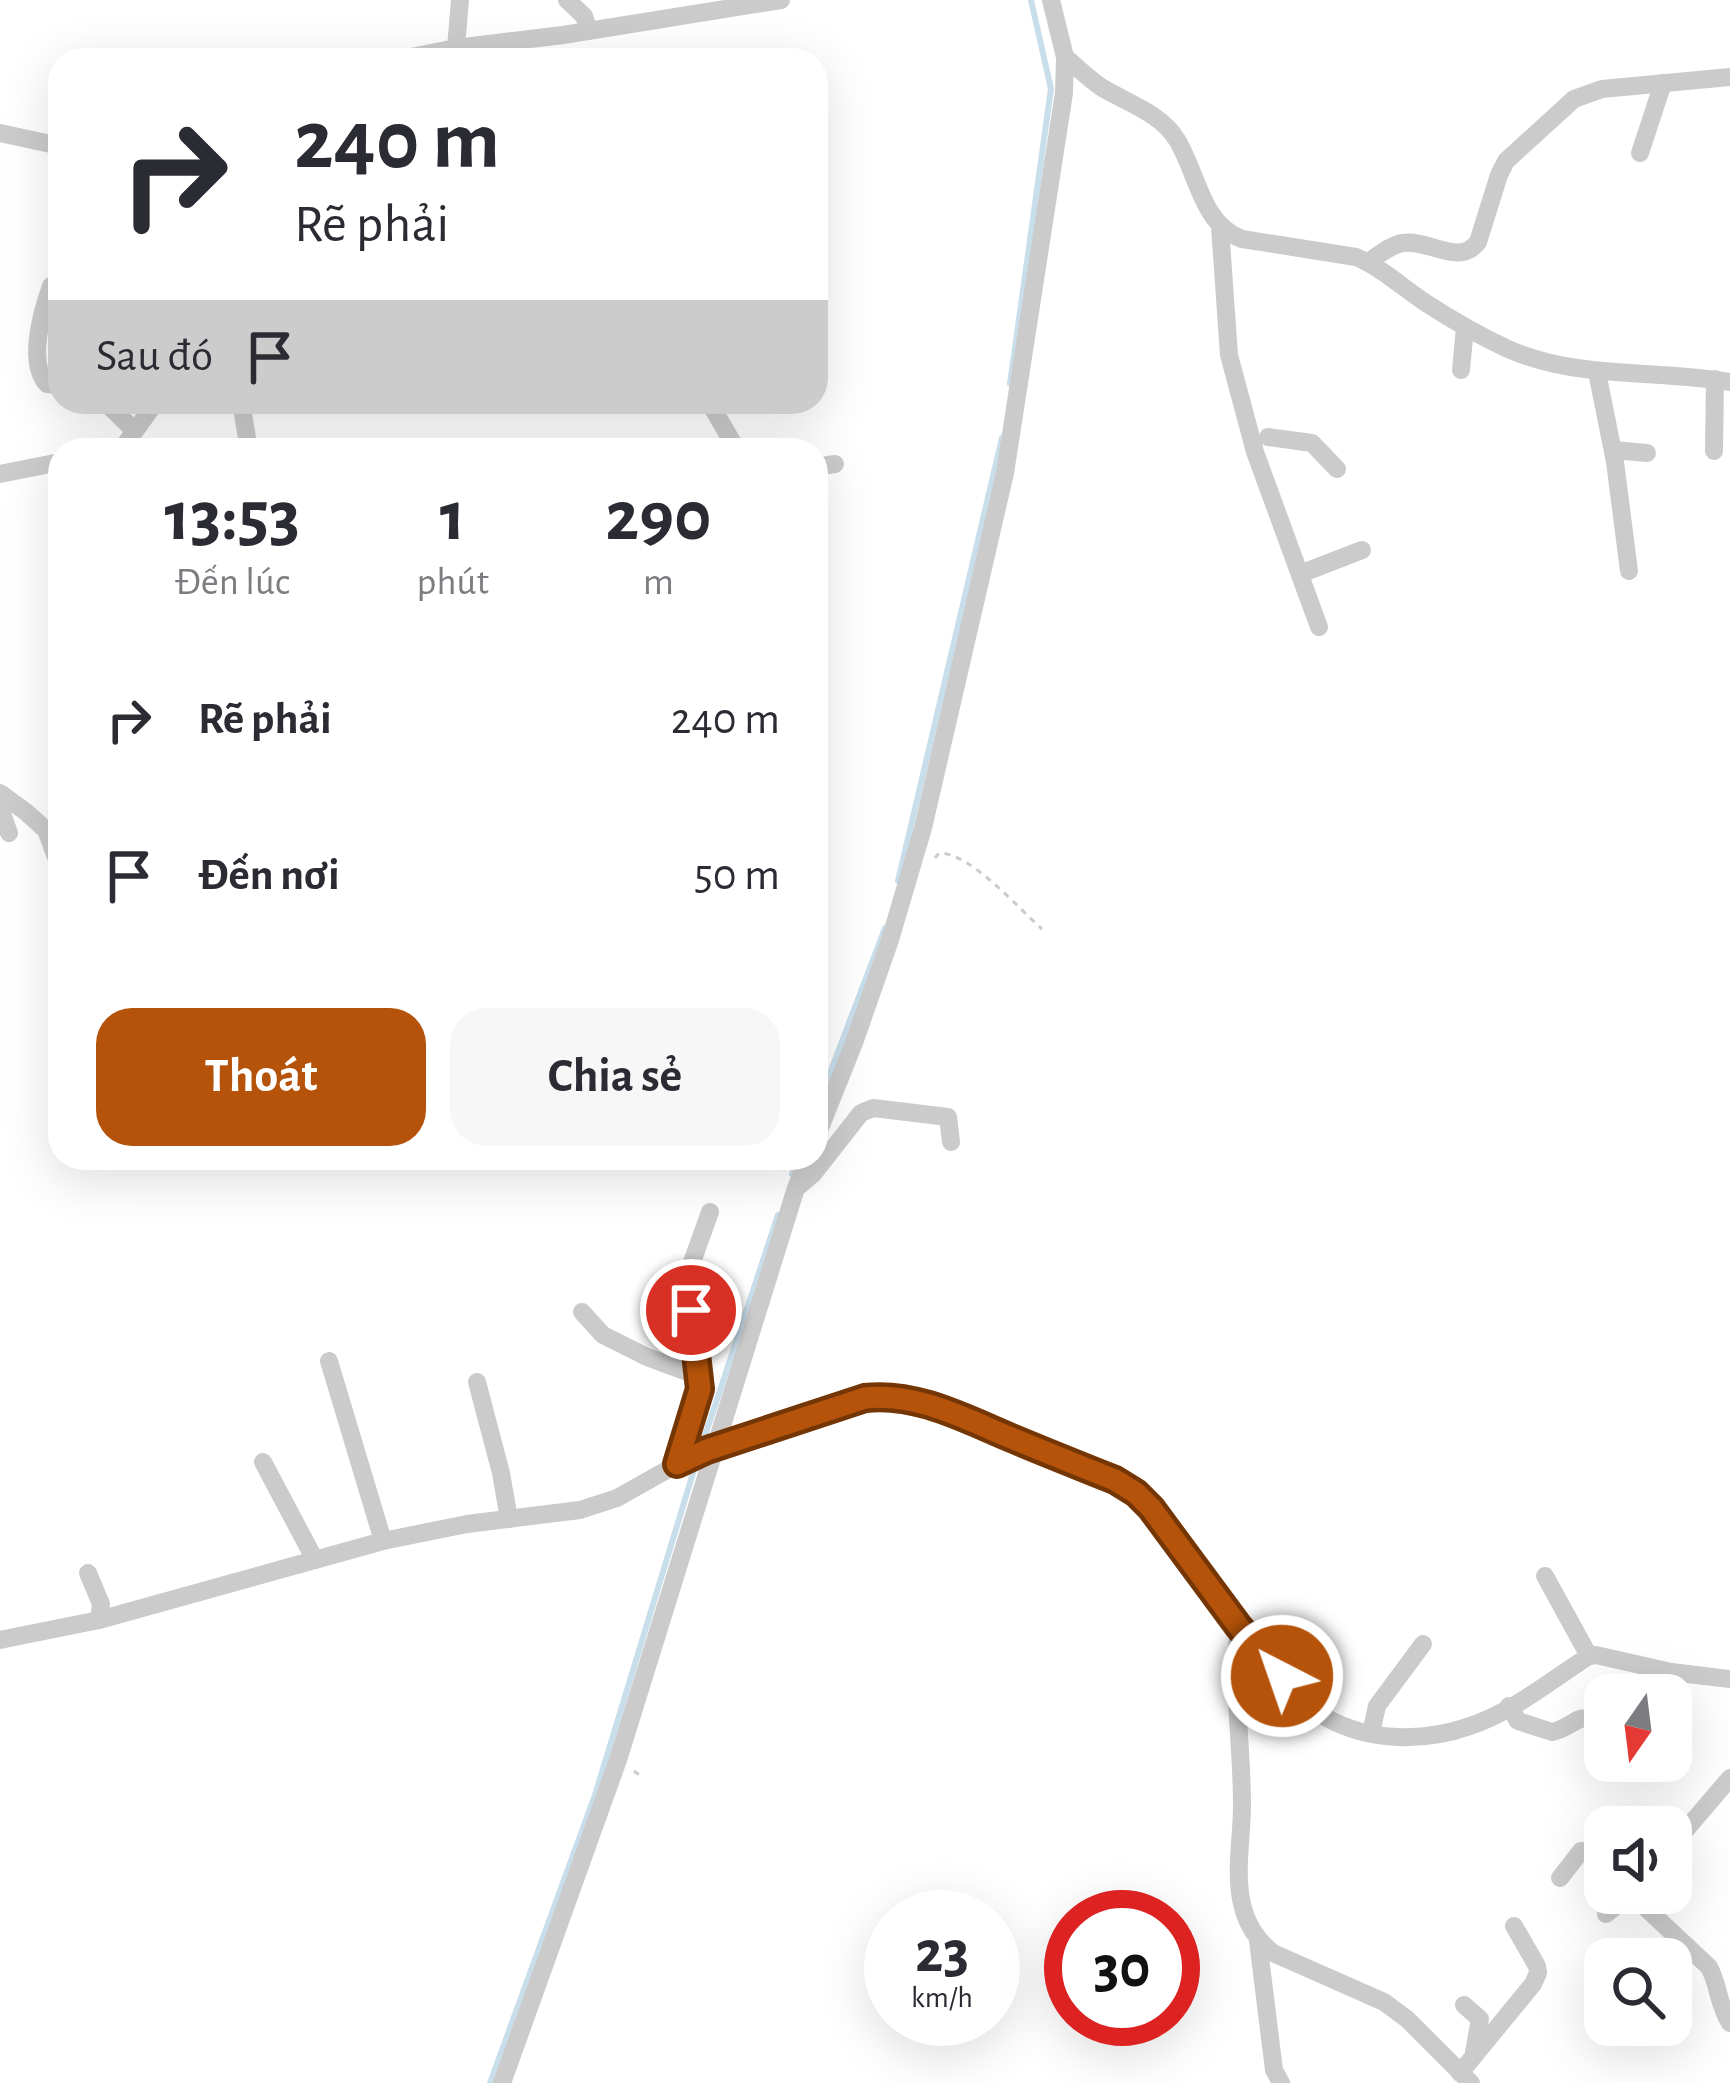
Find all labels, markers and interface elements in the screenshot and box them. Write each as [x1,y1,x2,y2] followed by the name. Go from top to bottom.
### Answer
[96,96,252,252] icon: right
[294,100,500,184] text: 240 m
[294,198,449,252] text: Rẽ phải
[237,324,303,390] icon: arrive
[96,334,213,379] text: Sau đó
[164,481,300,553] text: 13:53
[440,481,466,553] text: 1
[605,481,712,553] text: 290
[175,563,290,602] text: Đến lúc
[416,563,489,602] text: phút
[643,563,674,602] text: m
[96,687,162,753] icon: right
[198,697,332,742] text: Rẽ phải
[671,697,780,742] text: 240 m
[96,843,162,909] icon: arrive
[198,853,340,898] text: Đến nơi
[694,853,780,898] text: 50 m
[96,1008,426,1146] button: Thoát
[450,1008,780,1146] button: Chia sẻ
[640,1259,742,1361] pin
[658,1277,724,1343] icon: arrive
[1219,1613,1345,1739] position arrow
[1584,1674,1692,1782] north arrow
[1584,1674,1692,2046] map controls
[1584,1806,1692,1914] button: sound
[1044,1890,1200,2046] speed limit sign: 30
[915,1923,969,1983] text: 23
[1584,1938,1692,2046] button: search
[911,1983,973,2013] text: km/h

